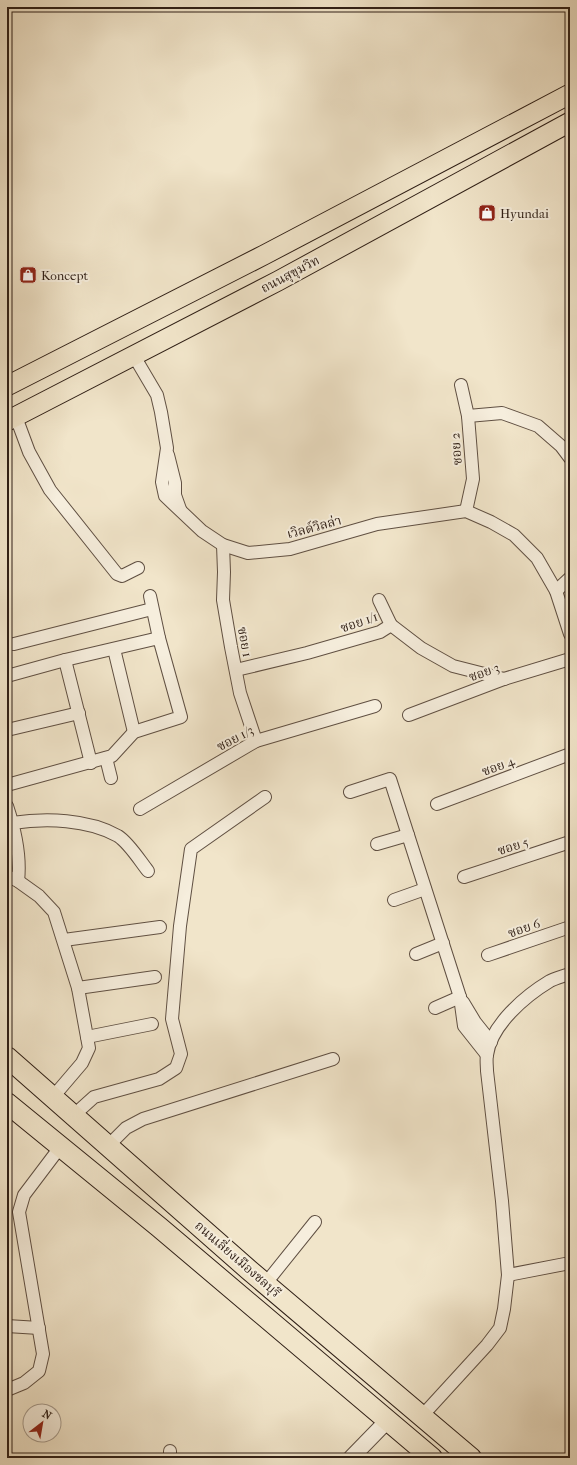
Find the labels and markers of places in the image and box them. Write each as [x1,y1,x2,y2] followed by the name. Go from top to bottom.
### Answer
[477,203,497,223] shop icon: Hyundai
[500,206,549,221] place label: Hyundai
[18,265,38,285] shop icon: Koncept
[41,268,88,283] place label: Koncept

